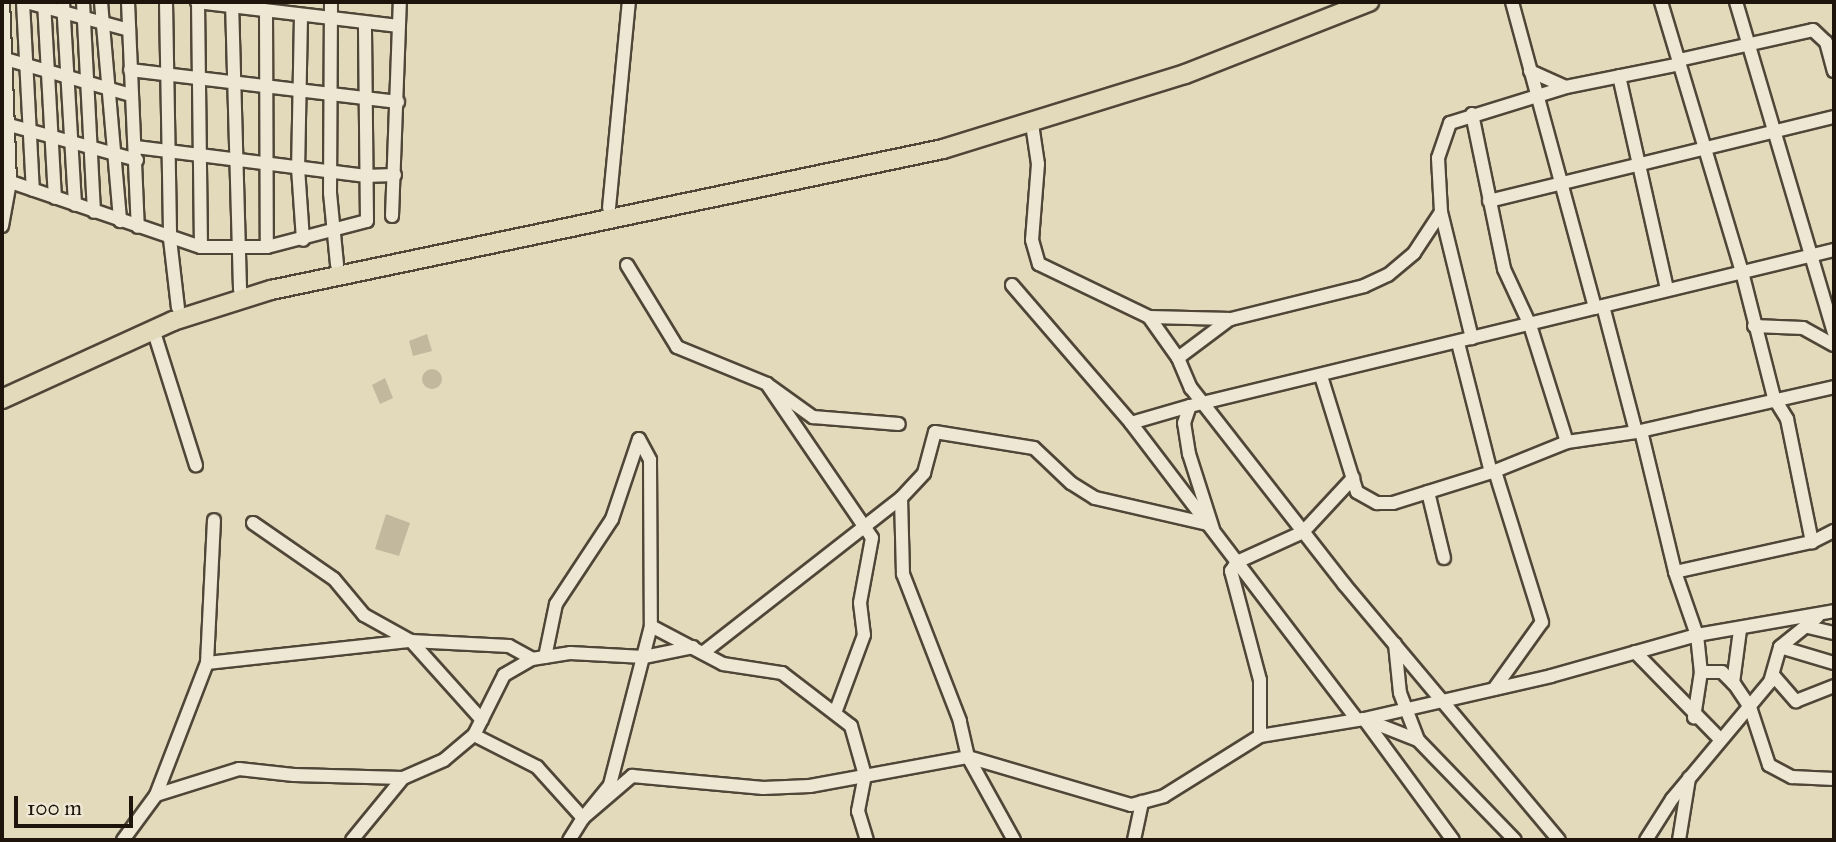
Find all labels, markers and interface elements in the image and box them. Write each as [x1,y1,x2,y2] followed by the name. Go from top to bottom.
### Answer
[18,782,136,826] scale bar
[27,795,82,821] text: 100 m

